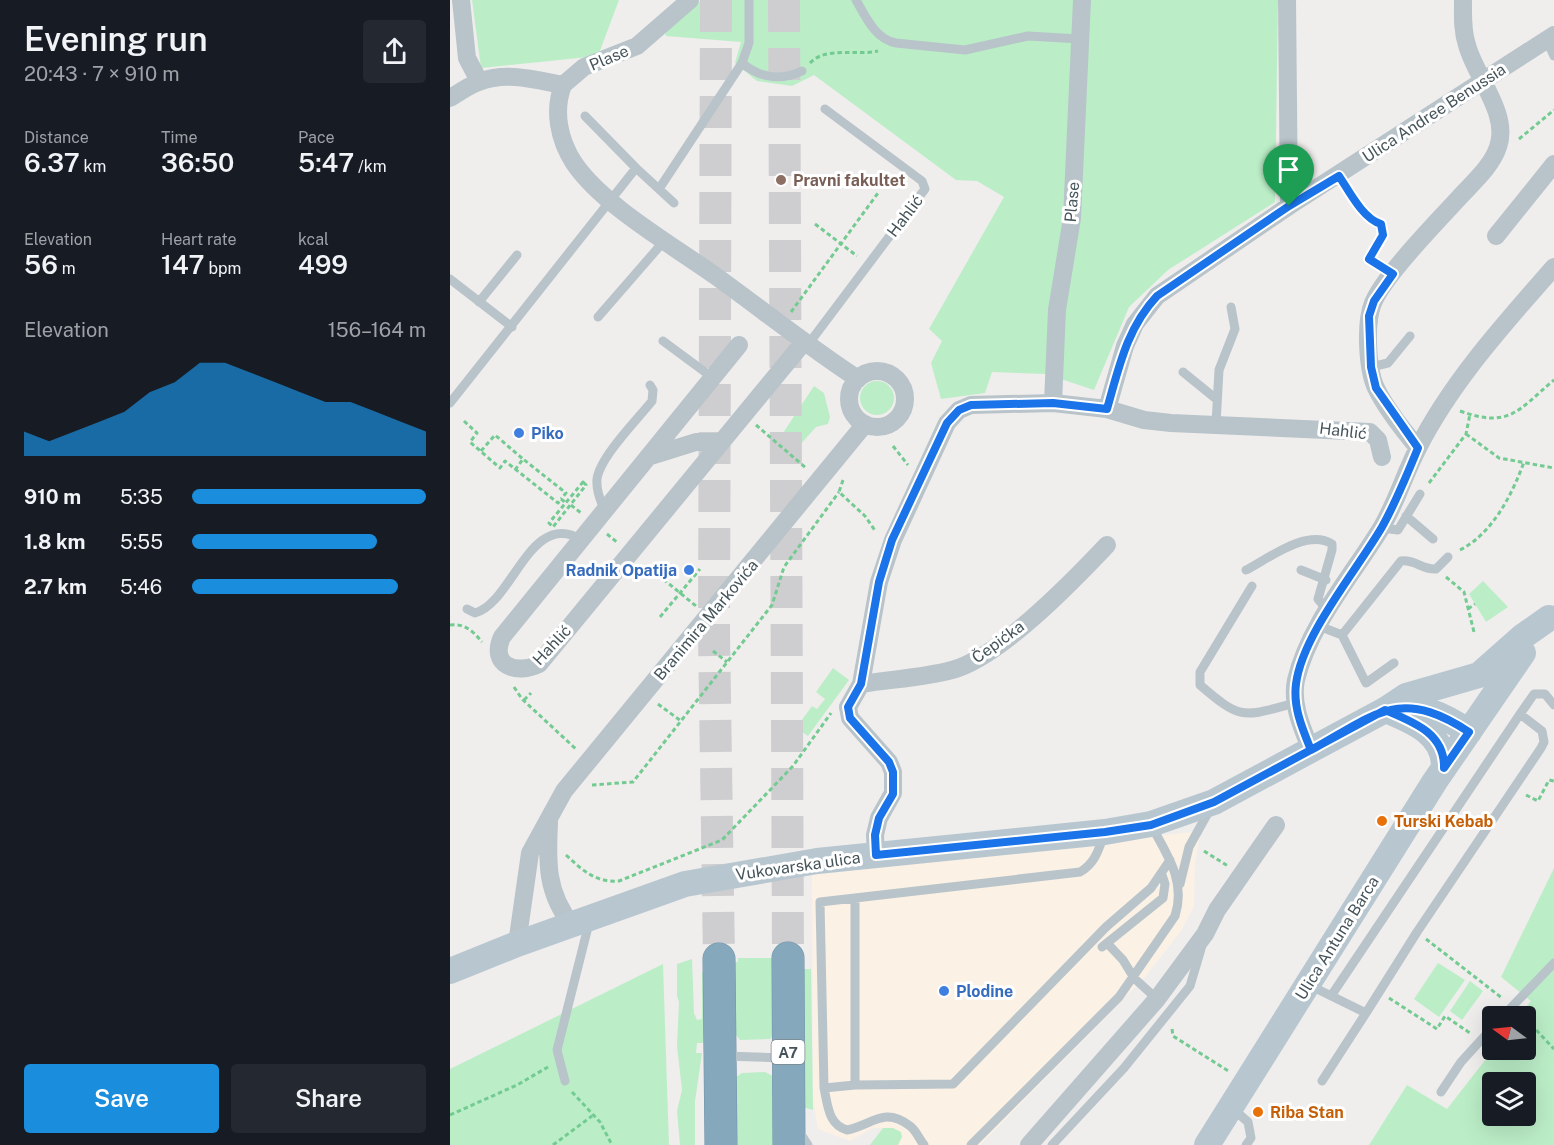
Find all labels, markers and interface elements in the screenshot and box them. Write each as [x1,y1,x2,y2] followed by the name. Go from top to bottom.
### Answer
[24,20,207,58] text: Evening run
[363,20,426,83] button: share
[586,41,632,75] street label: Plase
[1359,60,1509,166] street label: Ulica Andree Benussia
[24,62,179,86] text: 20:43 · 7 × 910 m
[24,128,89,147] text: Distance
[161,128,197,147] text: Time
[298,128,335,147] text: Pace
[1263,144,1314,206] pin
[24,147,80,178] text: 6.37
[161,147,234,178] text: 36:50
[298,147,354,178] text: 5:47
[1272,153,1305,186] icon: arrive
[80,157,106,176] text: km
[354,157,387,176] text: /km
[793,171,906,190] place label: Pravni fakultet
[774,173,788,187] marker: Pravni fakultet
[1061,181,1083,223] street label: Plase
[883,191,927,241] street label: Hahlić
[24,230,92,249] text: Elevation
[161,230,237,249] text: Heart rate
[298,230,329,249] text: kcal
[24,249,58,280] text: 56
[161,249,205,280] text: 147
[298,249,348,280] text: 499
[58,259,76,278] text: m
[205,259,241,278] text: bpm
[24,318,109,342] text: Elevation
[328,318,426,342] text: 156–164 m
[1318,419,1368,443] street label: Hahlić
[531,424,564,443] place label: Piko
[512,426,526,440] marker: Piko
[24,485,81,509] text: 910 m
[120,485,163,509] text: 5:35
[24,530,85,554] text: 1.8 km
[120,530,163,554] text: 5:55
[650,556,762,684] street label: Branimira Markovića
[565,561,677,580] place label: Radnik Opatija
[682,563,696,577] marker: Radnik Opatija
[24,575,87,599] text: 2.7 km
[120,575,162,599] text: 5:46
[968,616,1028,667] street label: Čepićka
[529,621,575,669] street label: Hahlić
[1394,812,1494,831] place label: Turski Kebab
[1375,814,1389,828] marker: Turski Kebab
[734,848,862,884] street label: Vukovarska ulica
[1291,873,1383,1003] street label: Ulica Antuna Barca
[956,982,1013,1001] place label: Plodine
[937,984,951,998] marker: Plodine
[1482,1006,1536,1060] north arrow
[1482,1006,1536,1126] map controls
[772,1040,804,1064] road number: A7
[24,1064,219,1133] button: Save
[231,1064,426,1133] button: Share
[1482,1072,1536,1126] button: layers
[1270,1103,1344,1122] place label: Riba Stan
[1251,1105,1265,1119] marker: Riba Stan

